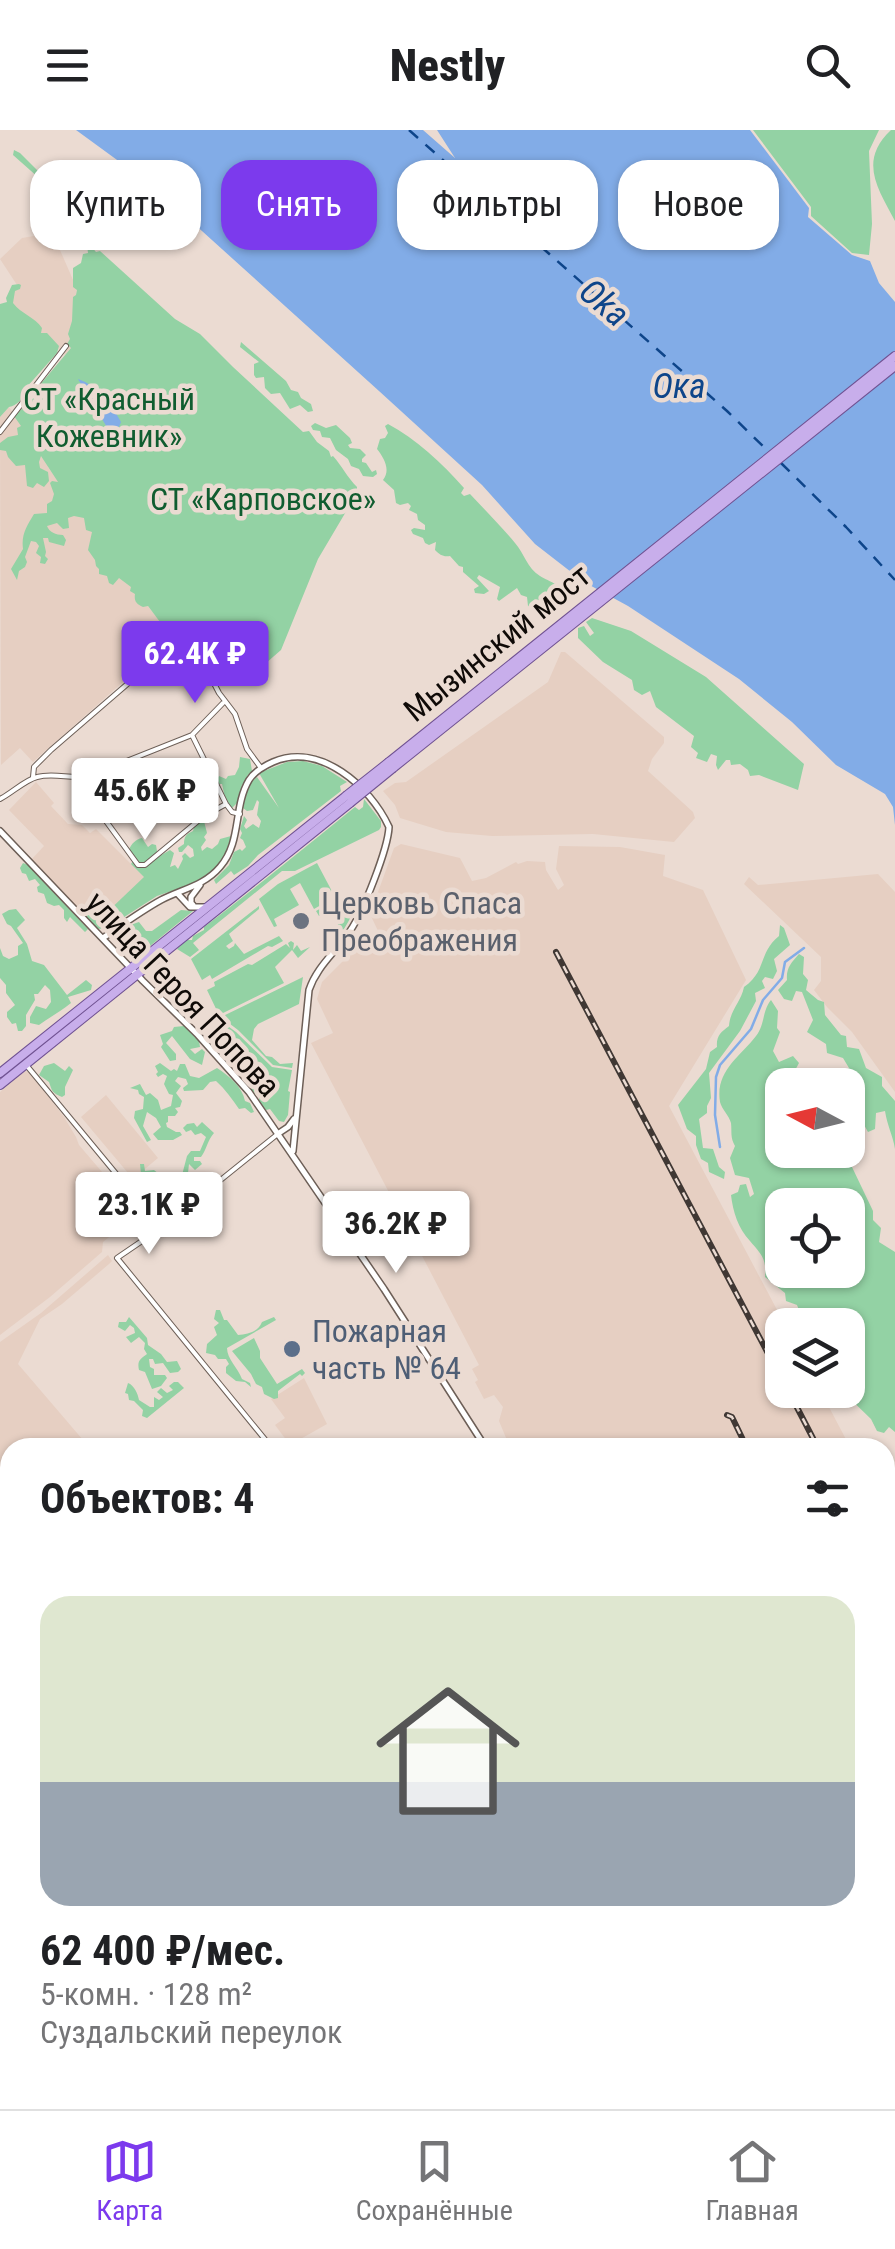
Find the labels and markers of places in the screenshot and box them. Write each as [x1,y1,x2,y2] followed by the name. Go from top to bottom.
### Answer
[103,621,287,706] pin: 62.4K ₽
[53,758,237,843] pin: 45.6K ₽
[321,884,522,959] place label: Церковь Спаса Преображения
[290,910,312,932] marker: Церковь Спаса Преображения
[57,1172,241,1257] pin: 23.1K ₽
[304,1191,488,1276] pin: 36.2K ₽
[312,1312,461,1387] place label: Пожарная часть № 64
[281,1338,303,1360] marker: Пожарная часть № 64

